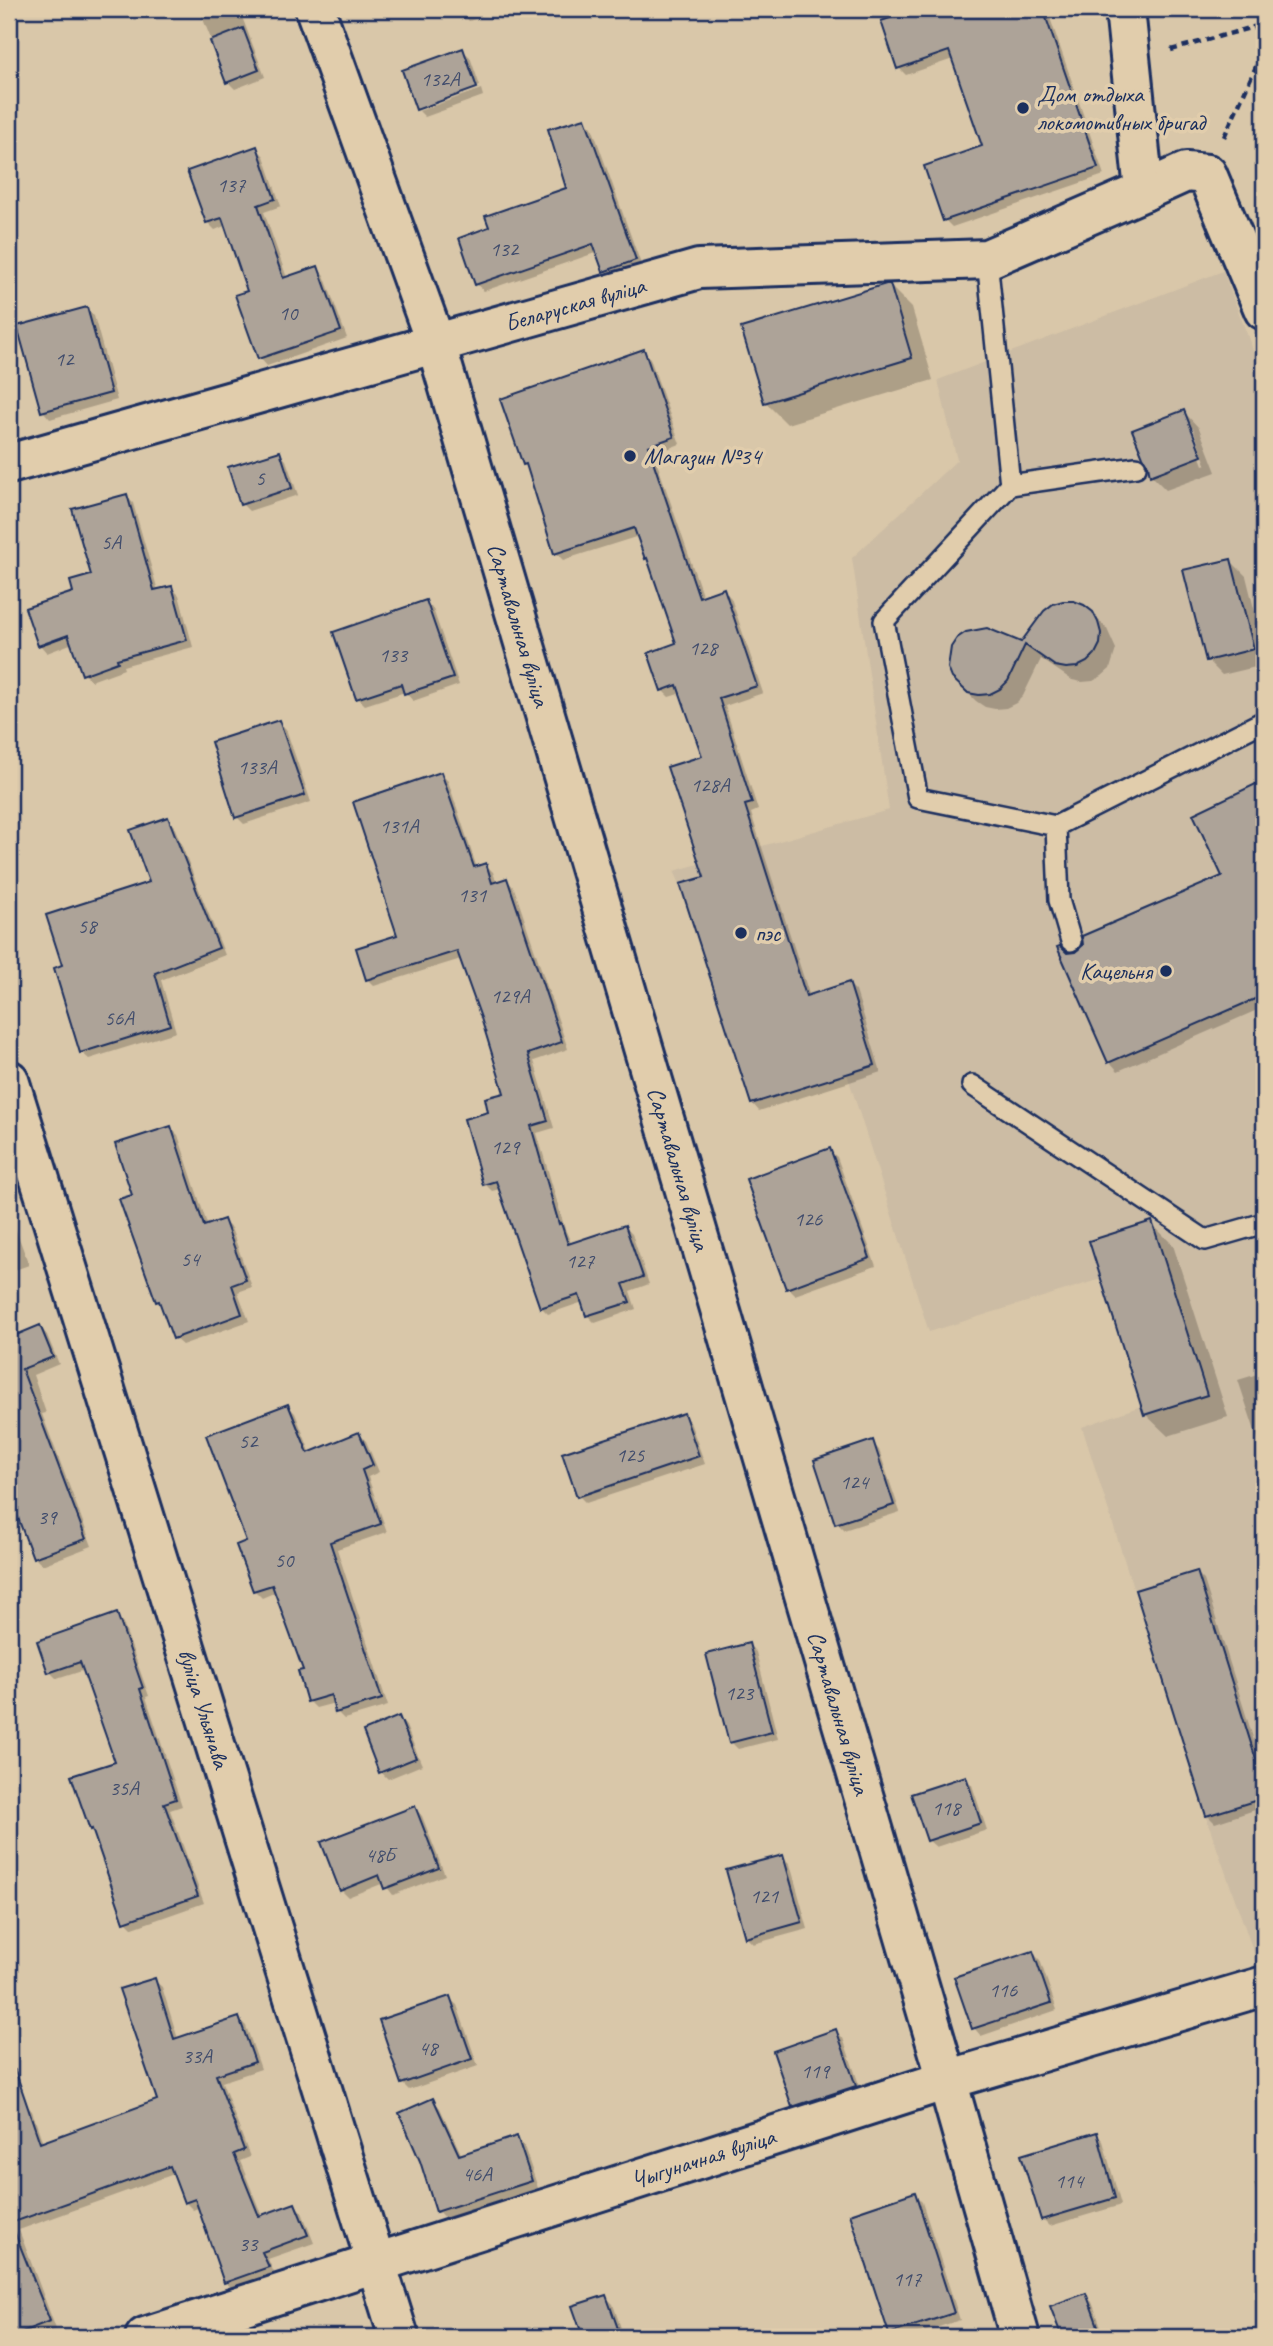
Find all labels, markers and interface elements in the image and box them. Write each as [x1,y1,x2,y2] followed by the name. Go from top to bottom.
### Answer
[421,66,461,92] house number: 132А
[1037,79,1207,137] place label: Дом отдыха локомотивных бригад
[1015,100,1031,116] marker: Дом отдыха локомотивных бригад
[217,172,247,198] house number: 137
[490,236,520,262] house number: 132
[501,270,650,338] street label: Беларуская вуліца
[279,300,299,326] house number: 10
[55,346,75,372] house number: 12
[644,441,763,471] place label: Магазин №34
[622,448,638,464] marker: Магазин №34
[255,465,266,491] house number: 5
[101,529,122,555] house number: 5А
[480,540,557,712] street label: Сартавальная вуліца
[689,635,720,661] house number: 128
[379,642,409,668] house number: 133
[238,754,278,780] house number: 133А
[691,772,731,798] house number: 128А
[380,813,420,839] house number: 131А
[458,882,488,908] house number: 131
[78,913,99,939] house number: 58
[755,918,782,948] place label: пэс
[733,925,749,941] marker: пэс
[1080,956,1154,986] place label: Кацельня
[1158,963,1174,979] marker: Кацельня
[491,983,531,1009] house number: 129А
[104,1005,135,1031] house number: 56А
[641,1084,717,1256] street label: Сартавальная вуліца
[491,1134,521,1160] house number: 129
[794,1206,823,1232] house number: 126
[181,1246,202,1272] house number: 54
[566,1248,596,1274] house number: 127
[239,1428,259,1454] house number: 52
[616,1442,646,1468] house number: 125
[840,1469,871,1495] house number: 124
[38,1504,58,1530] house number: 39
[275,1547,295,1573] house number: 50
[801,1628,878,1799] street label: Сартавальная вуліца
[171,1645,237,1773] street label: вуліца Ульянава
[725,1680,755,1706] house number: 123
[109,1775,140,1801] house number: 35А
[932,1795,963,1821] house number: 118
[365,1842,398,1868] house number: 48Б
[750,1883,780,1909] house number: 121
[989,1977,1018,2003] house number: 116
[419,2035,440,2061] house number: 48
[182,2043,213,2069] house number: 33А
[801,2058,831,2084] house number: 119
[627,2121,780,2195] street label: Чыгуначная вуліца
[462,2161,493,2187] house number: 46А
[1055,2168,1086,2194] house number: 114
[239,2231,259,2257] house number: 33
[893,2266,923,2292] house number: 117

